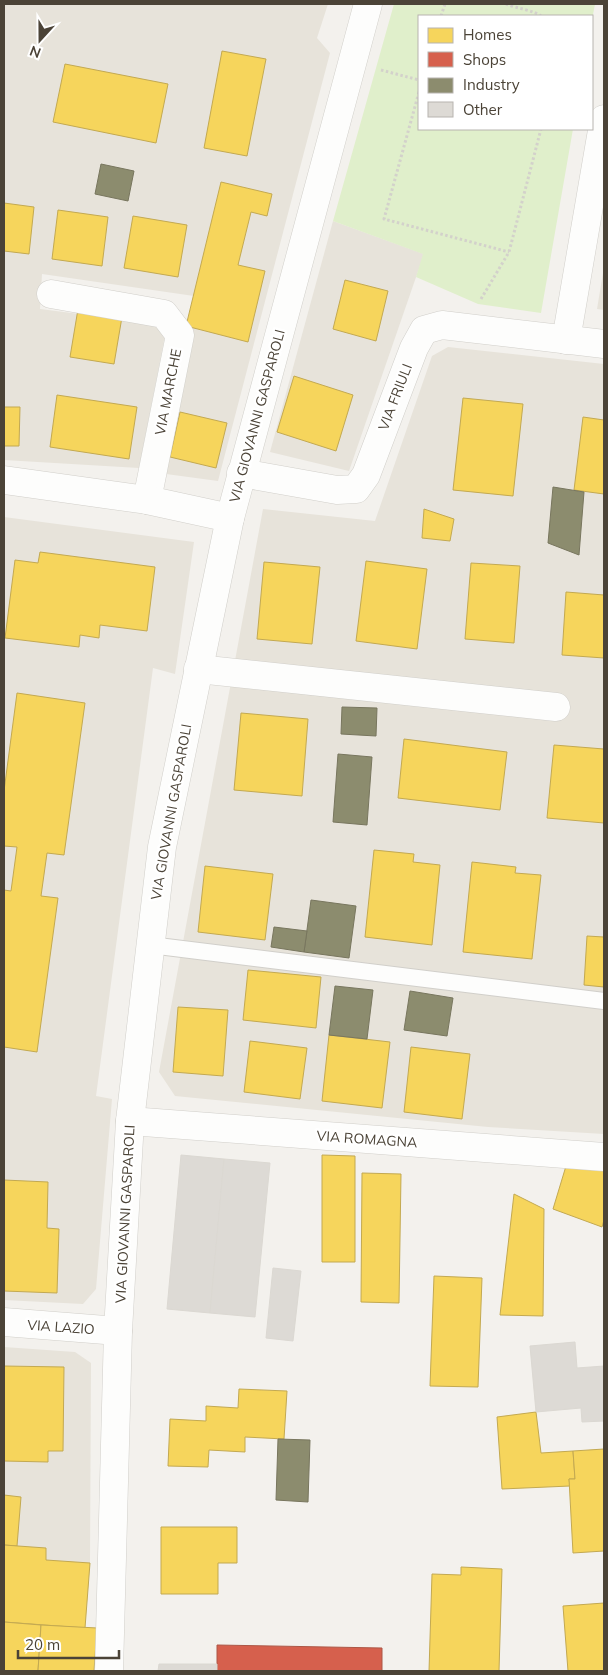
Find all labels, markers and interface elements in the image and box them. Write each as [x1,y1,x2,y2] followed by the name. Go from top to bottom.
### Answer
[15,15,65,65] north arrow
[418,15,593,130] legend
[463,25,512,44] text: Homes
[27,42,44,62] text: N
[463,50,506,69] text: Shops
[463,75,520,94] text: Industry
[463,100,503,119] text: Other
[225,327,289,505] street label: VIA GIOVANNI GASPAROLI
[151,347,185,437] street label: VIA MARCHE
[374,361,416,433] street label: VIA FRIULI
[147,723,195,901] street label: VIA GIOVANNI GASPAROLI
[111,1124,139,1304] street label: VIA GIOVANNI GASPAROLI
[316,1127,419,1152] street label: VIA ROMAGNA
[27,1316,95,1338] street label: VIA LAZIO
[18,1628,119,1660] scale bar
[25,1635,60,1654] text: 20 m

